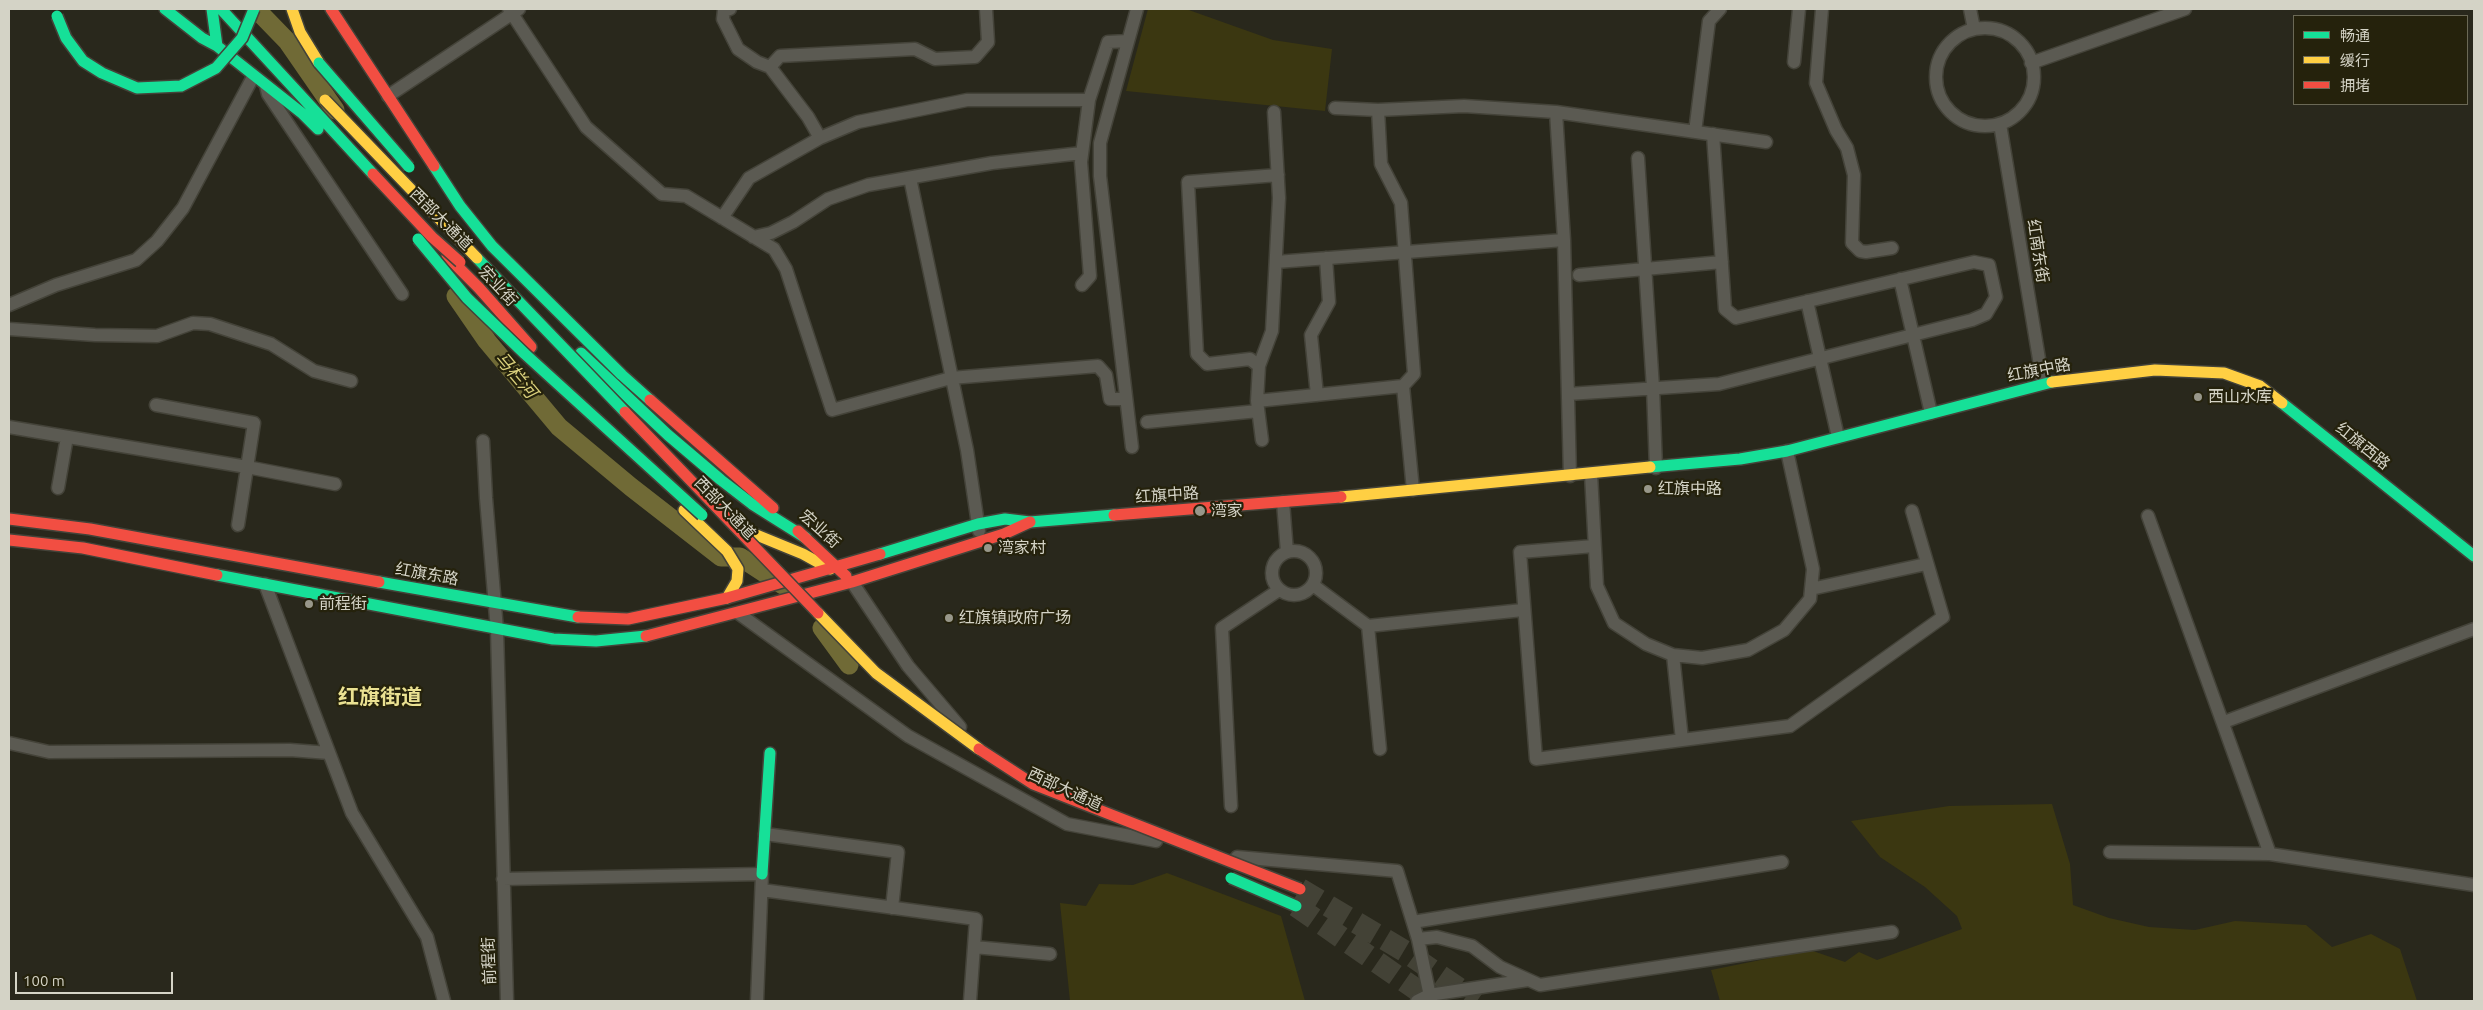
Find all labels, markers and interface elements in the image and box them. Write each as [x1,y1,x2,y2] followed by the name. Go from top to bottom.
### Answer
[2293,15,2468,105] legend
[2340,27,2370,44] text: 畅通
[2340,52,2370,69] text: 缓行
[2340,77,2370,94] text: 拥堵
[406,184,476,254] street label: 西部大通道
[2024,218,2052,284] street label: 红南东街
[475,262,521,310] street label: 宏业街
[490,347,542,403] water label: 马栏河
[2006,354,2072,386] street label: 红旗中路
[2208,387,2272,407] place label: 西山水库
[2192,391,2204,403] marker: 西山水库
[2332,418,2394,474] street label: 红旗西路
[690,473,760,543] street label: 西部大通道
[1658,479,1722,499] place label: 红旗中路
[1134,483,1200,507] street label: 红旗中路
[1642,483,1654,495] marker: 红旗中路
[1211,501,1243,521] place label: 湾家
[1193,504,1207,518] marker: 湾家
[796,506,844,552] street label: 宏业街
[998,538,1046,558] place label: 湾家村
[982,542,994,554] marker: 湾家村
[394,559,460,589] street label: 红旗东路
[319,594,367,614] place label: 前程街
[303,598,315,610] marker: 前程街
[959,608,1071,628] place label: 红旗镇政府广场
[943,612,955,624] marker: 红旗镇政府广场
[338,684,422,710] district label: 红旗街道
[1025,763,1105,815] street label: 西部大通道
[479,937,499,985] street label: 前程街
[18,962,175,994] scale bar
[23,972,65,989] text: 100 m

